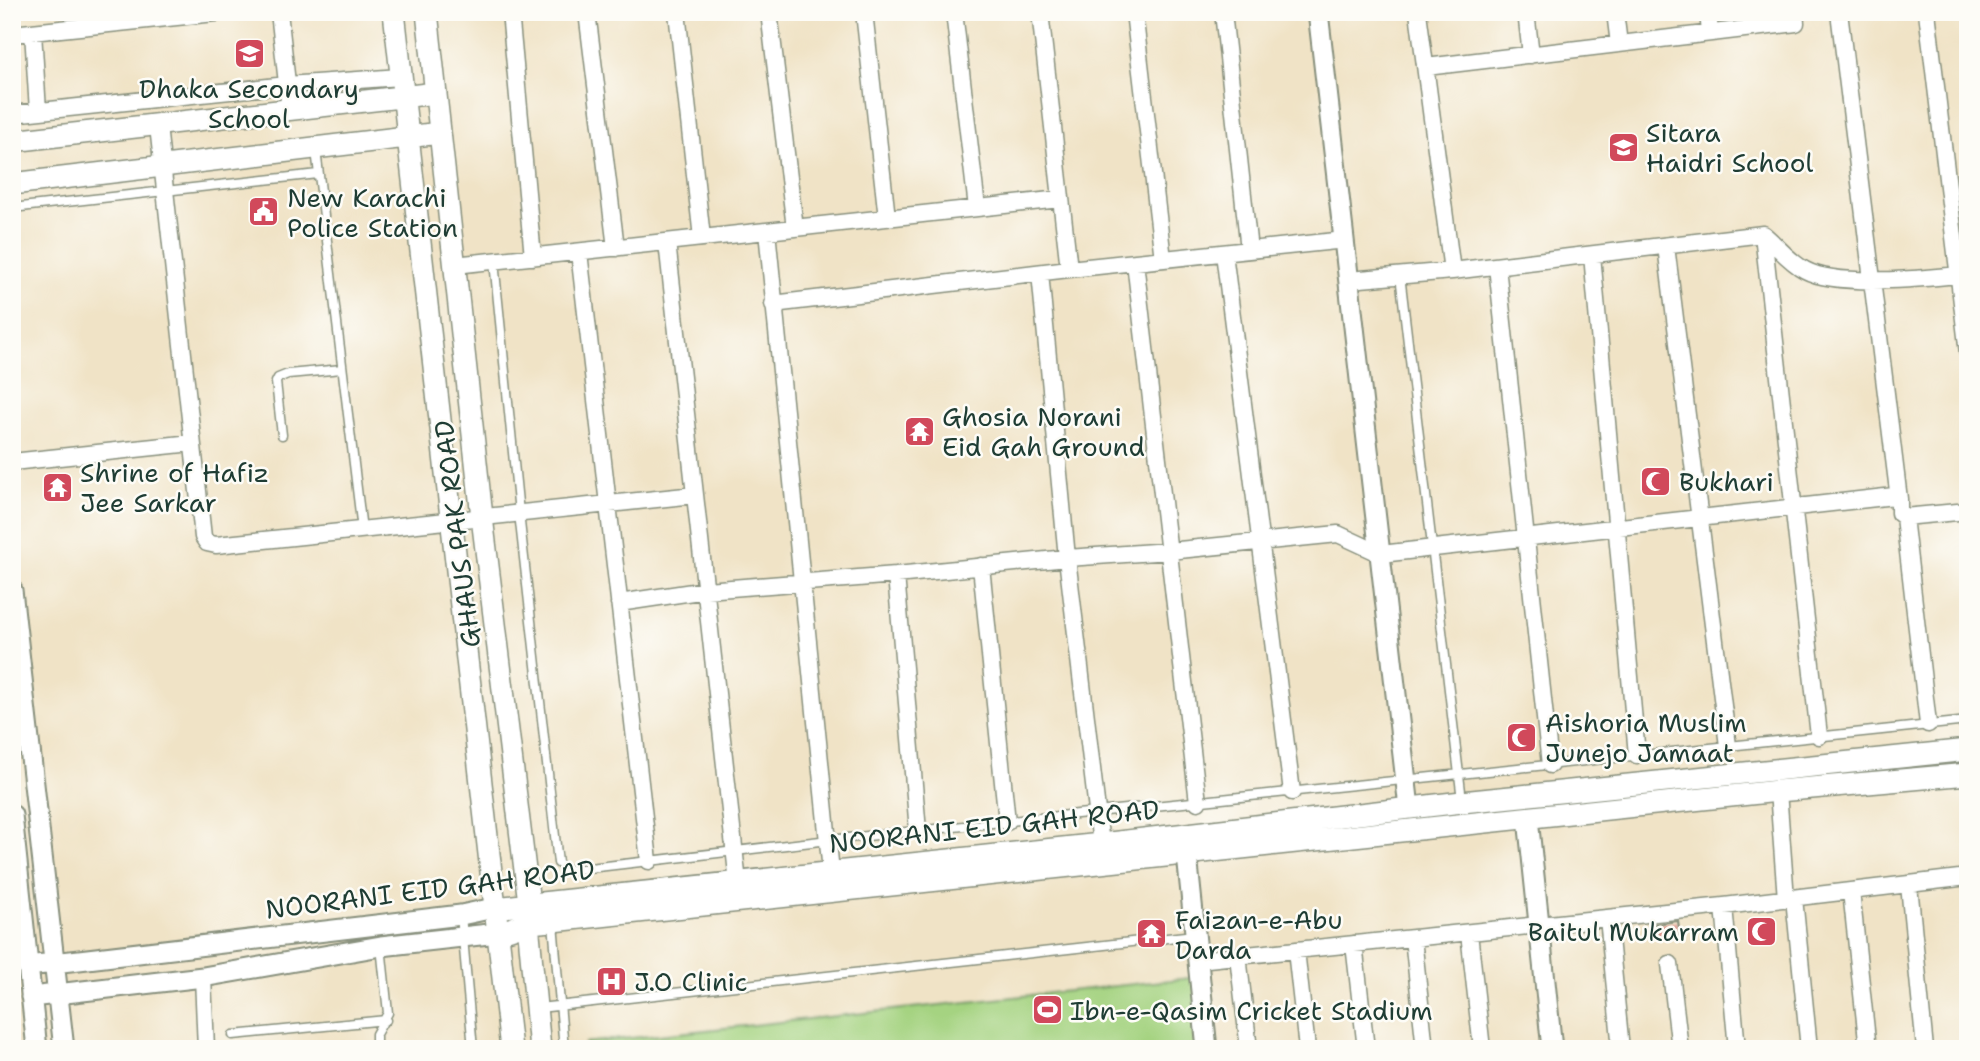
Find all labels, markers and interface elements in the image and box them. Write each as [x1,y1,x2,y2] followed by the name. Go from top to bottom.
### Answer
[232,36,266,70] school or university icon: Dhaka Secondary School
[139,71,359,136] place label: Dhaka Secondary School
[1646,115,1814,180] place label: Sitara Haidri School
[1606,130,1640,164] school or university icon: Sitara Haidri School
[287,180,458,245] place label: New Karachi Police Station
[247,195,281,229] public building icon: New Karachi Police Station
[942,399,1145,464] place label: Ghosia Norani Eid Gah Ground
[902,414,936,448] temple icon: Ghosia Norani Eid Gah Ground
[426,418,488,650] street label: GHAUS PAK ROAD
[80,455,269,520] place label: Shrine of Hafiz Jee Sarkar
[1639,464,1673,498] mosque icon: Bukhari
[1679,464,1774,499] place label: Bukhari
[40,470,74,504] temple icon: Shrine of Hafiz Jee Sarkar
[1545,705,1747,770] place label: Aishoria Muslim Junejo Jamaat
[1505,720,1539,754] mosque icon: Aishoria Muslim Junejo Jamaat
[827,791,1161,861] street label: NOORANI EID GAH ROAD
[263,851,597,927] street label: NOORANI EID GAH ROAD
[1175,902,1343,967] place label: Faizan-e-Abu Darda
[1528,914,1739,949] place label: Baitul Mukarram
[1745,914,1779,948] mosque icon: Baitul Mukarram
[1135,917,1169,951] temple icon: Faizan-e-Abu Darda
[594,964,628,998] hospital icon: J.O Clinic
[634,964,748,999] place label: J.O Clinic
[1030,993,1064,1027] sports icon: Ibn-e-Qasim Cricket Stadium
[1070,993,1433,1028] place label: Ibn-e-Qasim Cricket Stadium

